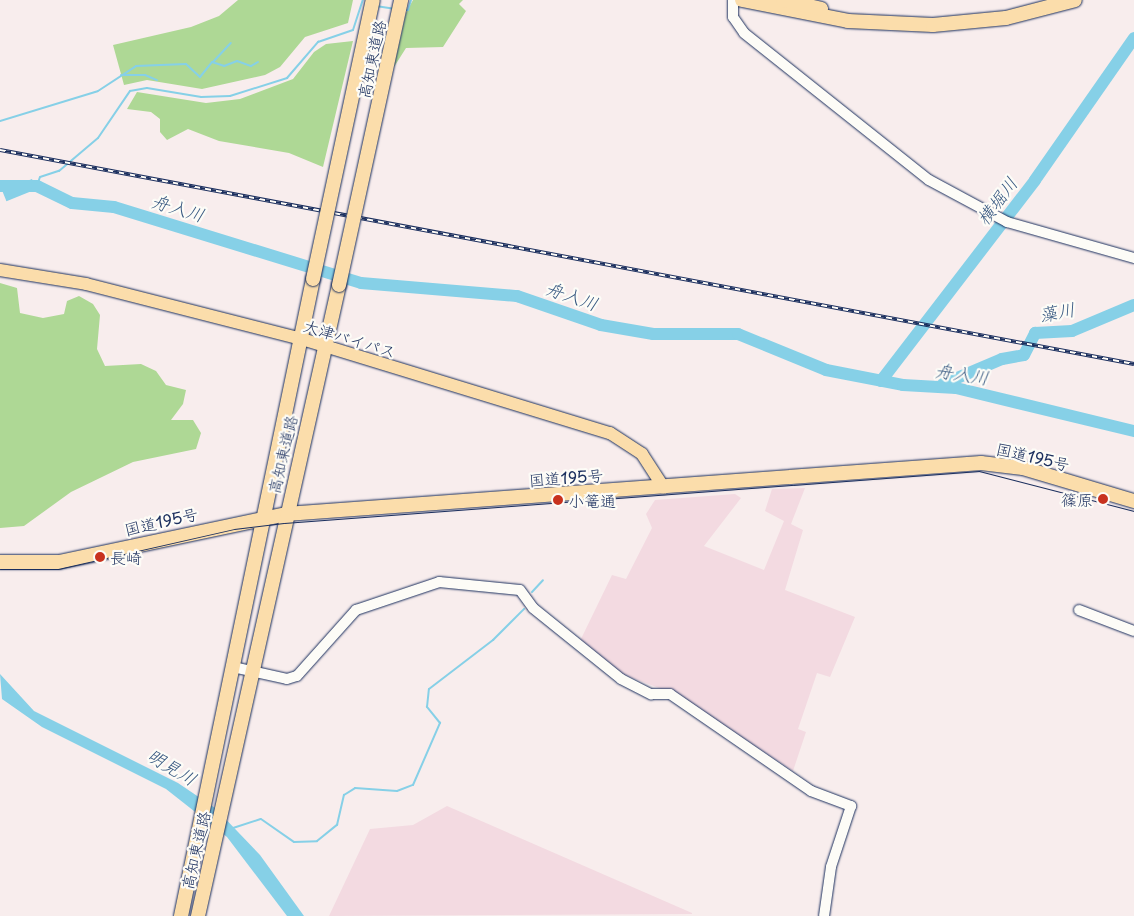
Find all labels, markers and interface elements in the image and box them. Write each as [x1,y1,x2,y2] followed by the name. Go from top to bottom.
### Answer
[353,18,389,100] street label: 高知東道路
[972,173,1022,229] water label: 横堀川
[149,190,207,226] water label: 舟入川
[543,277,601,315] water label: 舟入川
[1037,298,1077,326] water label: 藻川
[301,315,399,361] street label: 大津バイパス
[934,359,990,389] water label: 舟入川
[264,413,300,495] street label: 高知東道路
[994,438,1072,474] street label: 国道195号
[528,465,604,489] street label: 国道195号
[1061,489,1093,509] place label: 篠原
[568,490,616,510] place label: 小篭通
[1097,493,1109,505] marker: 篠原
[552,494,564,506] marker: 小篭通
[122,503,200,539] street label: 国道195号
[110,547,142,567] place label: 長崎
[94,551,106,563] marker: 長崎
[143,744,201,790] water label: 明見川
[177,809,213,891] street label: 高知東道路

